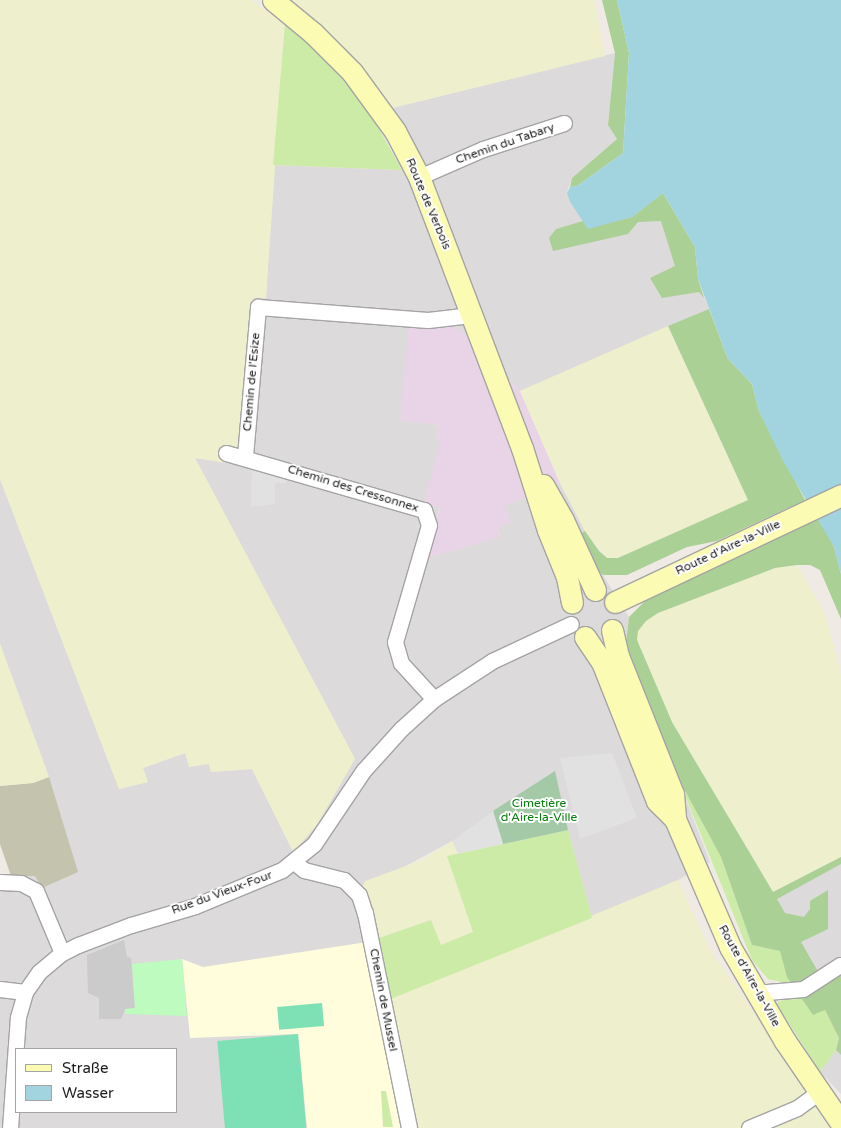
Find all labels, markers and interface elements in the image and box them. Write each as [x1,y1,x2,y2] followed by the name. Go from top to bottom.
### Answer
[454,120,556,168] street label: Chemin du Tabary
[402,156,454,252] street label: Route de Verbois
[241,332,263,432] street label: Chemin de l'Esize
[286,462,420,516] street label: Chemin des Cressonnex
[673,517,783,579] street label: Route d'Aire-la-Ville
[501,797,577,825] park label: Cimetière d'Aire-la-Ville
[170,868,274,918] street label: Rue du Vieux-Four
[715,923,783,1029] street label: Route d'Aire-la-Ville
[366,947,400,1053] street label: Chemin de Mussel
[15,1048,178,1113] legend
[62,1059,108,1077] text: Straße
[62,1084,114,1102] text: Wasser

